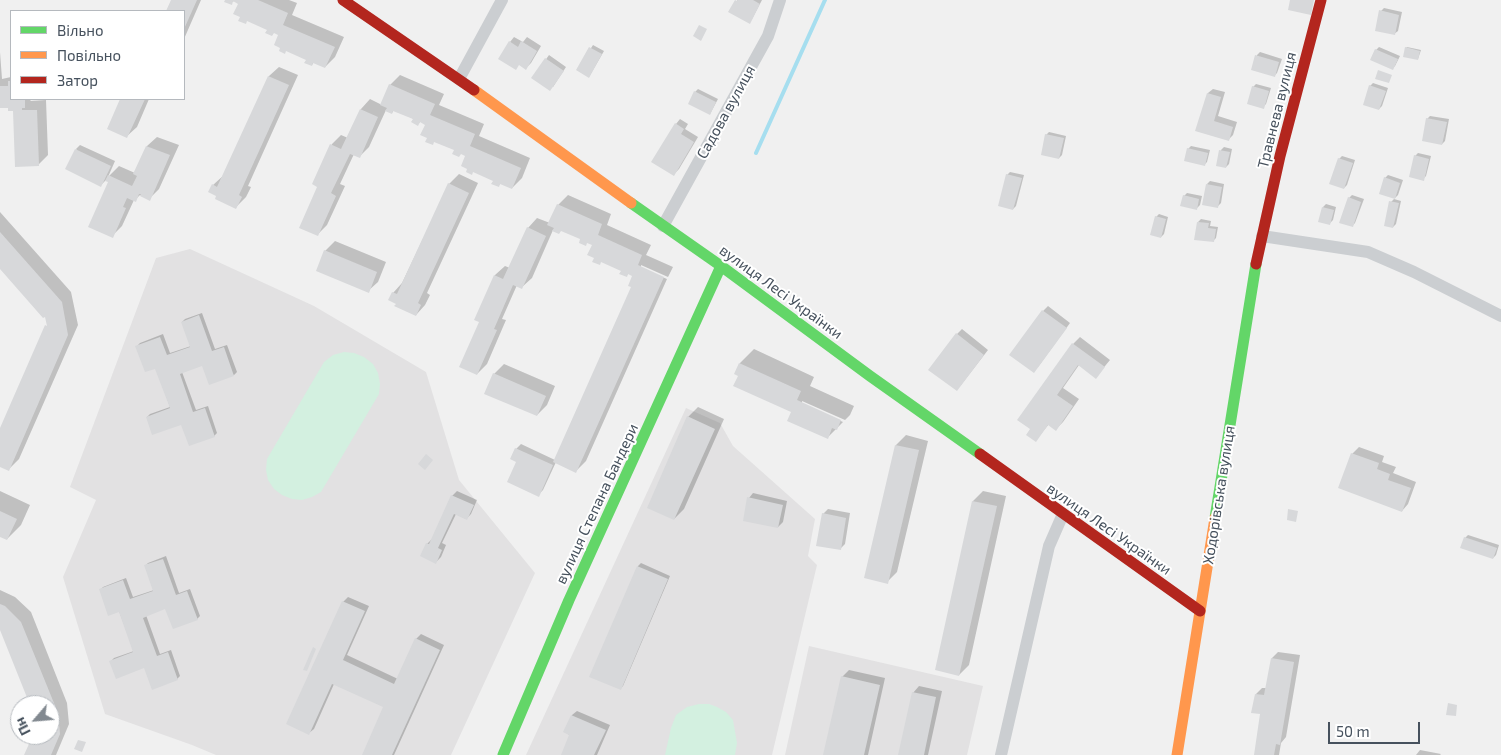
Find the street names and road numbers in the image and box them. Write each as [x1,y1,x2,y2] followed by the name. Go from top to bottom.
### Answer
[1254,50,1300,170] street label: Травнева вулиця
[693,62,759,162] street label: Садова вулиця
[716,241,846,343] street label: вулиця Лесі Українки
[552,421,642,587] street label: вулиця Степана Бандери
[1199,424,1239,566] street label: Ходорівська вулиця
[1043,479,1175,579] street label: вулиця Лесі Українки

